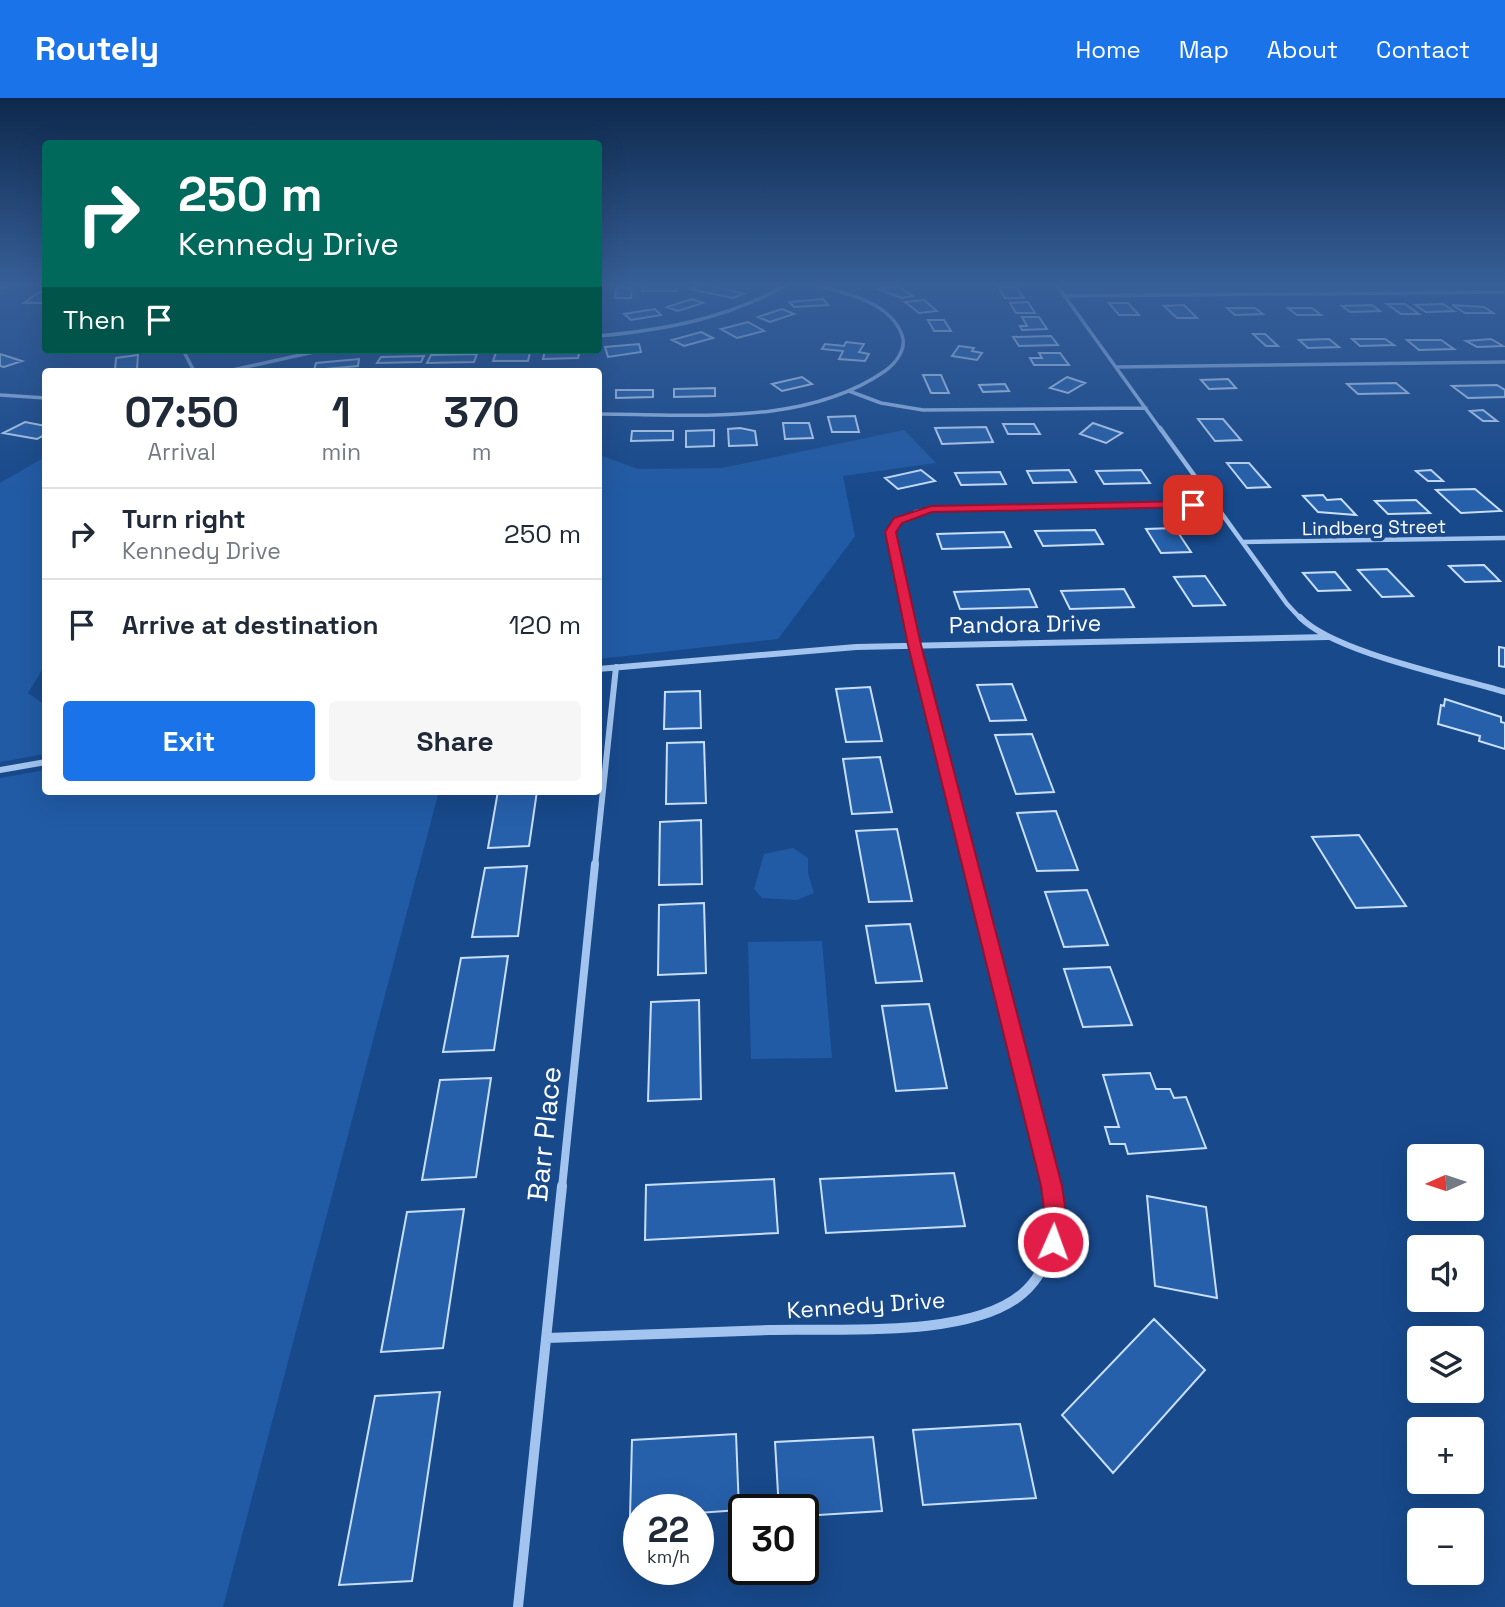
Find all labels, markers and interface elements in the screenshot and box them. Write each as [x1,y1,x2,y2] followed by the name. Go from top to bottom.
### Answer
[35,28,159,70] text: Routely
[1075,34,1141,65] text: Home
[1179,34,1229,65] text: Map
[1267,34,1338,65] text: About
[1376,34,1470,65] text: Contact
[178,163,323,225] text: 250 m
[63,168,154,259] icon: right
[178,224,399,264] text: Kennedy Drive
[140,301,178,339] icon: arrive
[63,303,126,337] text: Then
[125,386,239,439] text: 07:50
[332,386,351,439] text: 1
[444,386,519,439] text: 370
[148,437,216,467] text: Arrival
[322,437,361,467] text: min
[472,437,491,467] text: m
[1163,475,1223,535] pin
[1174,486,1212,524] icon: arrive
[122,502,246,536] text: Turn right
[1302,514,1446,541] street label: Lindberg Street
[63,515,101,553] icon: right
[504,517,581,551] text: 250 m
[122,536,281,566] text: Kennedy Drive
[63,606,101,644] icon: arrive
[122,608,379,642] text: Arrive at destination
[509,608,581,642] text: 120 m
[949,608,1101,640] street label: Pandora Drive
[63,701,315,781] button: Exit
[329,701,581,781] button: Share
[519,1065,569,1203] street label: Barr Place
[1407,1144,1484,1222] north arrow
[1407,1144,1484,1585] map controls
[1016,1205,1090,1279] position arrow
[1407,1235,1484,1312] button: sound
[786,1284,946,1326] street label: Kennedy Drive
[1407,1326,1484,1403] button: layers
[1407,1417,1484,1494] button: +
[728,1494,819,1585] speed limit sign: 30
[648,1508,689,1552] text: 22
[1407,1508,1484,1585] button: −
[647,1545,690,1568] text: km/h

